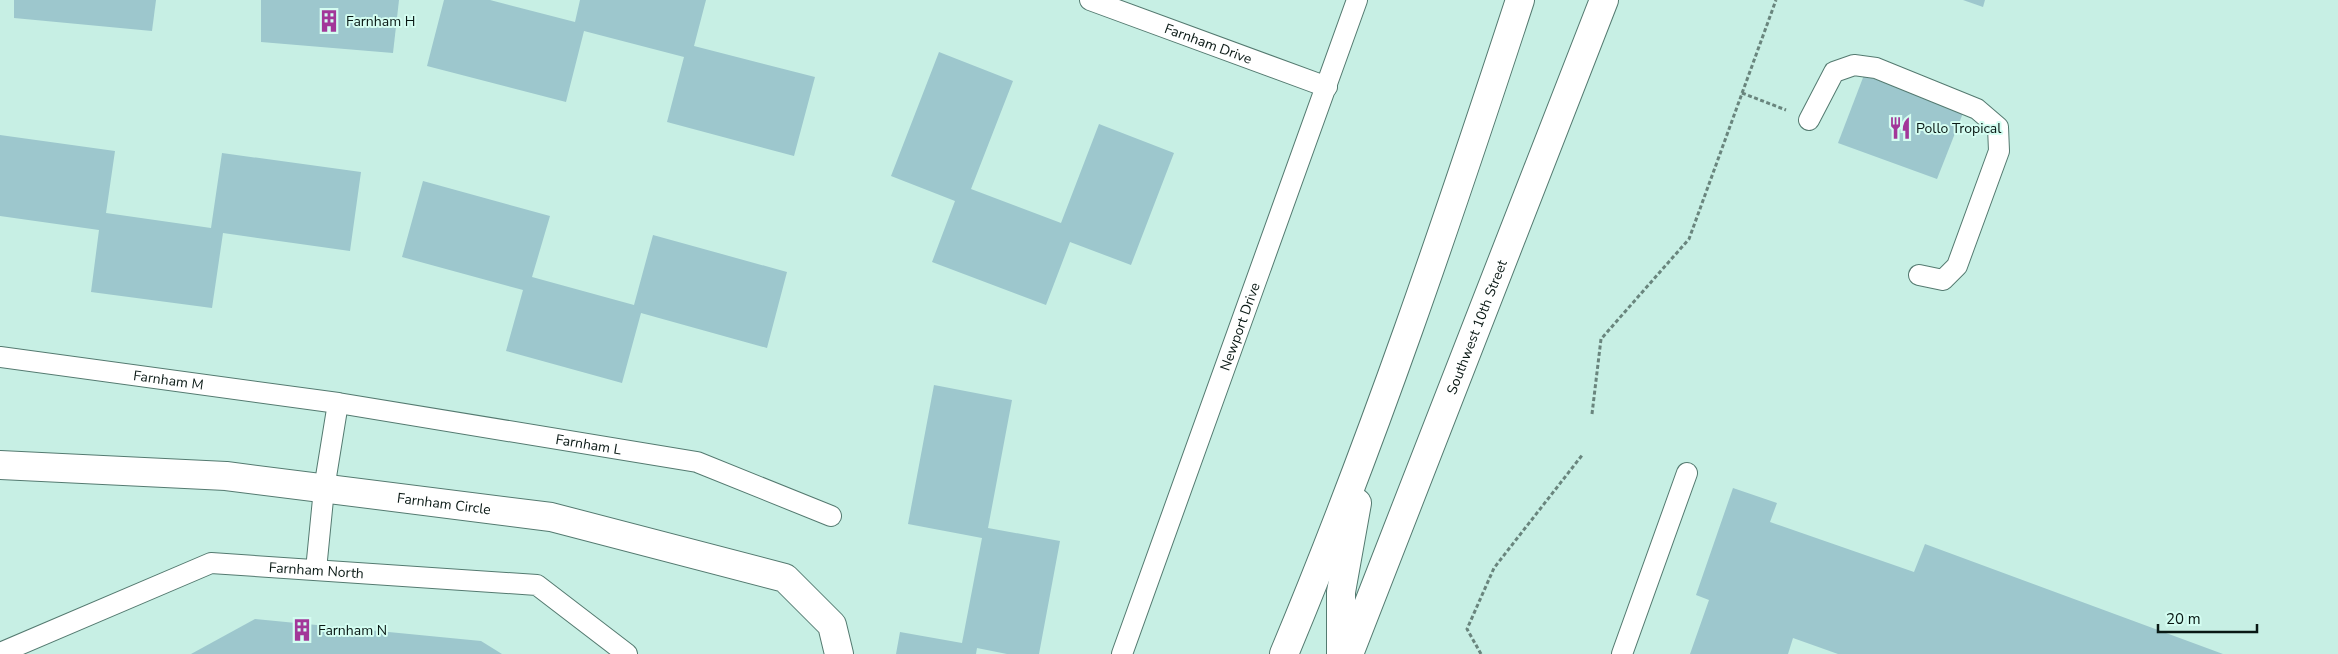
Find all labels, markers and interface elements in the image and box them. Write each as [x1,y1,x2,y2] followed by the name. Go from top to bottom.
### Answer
[316,8,342,34] building icon: Farnham H
[346,12,415,31] place label: Farnham H
[1162,19,1255,69] street label: Farnham Drive
[1887,115,1913,141] restaurant icon: Pollo Tropical
[1916,119,2002,138] place label: Pollo Tropical
[1442,257,1512,397] street label: Southwest 10th Street
[1216,280,1265,373] street label: Newport Drive
[132,366,205,395] street label: Farnham M
[554,430,623,459] street label: Farnham L
[396,489,492,519] street label: Farnham Circle
[268,558,364,583] street label: Farnham North
[2158,602,2257,634] scale bar
[2166,609,2201,629] text: 20 m
[289,617,315,643] building icon: Farnham N
[318,621,387,640] place label: Farnham N

